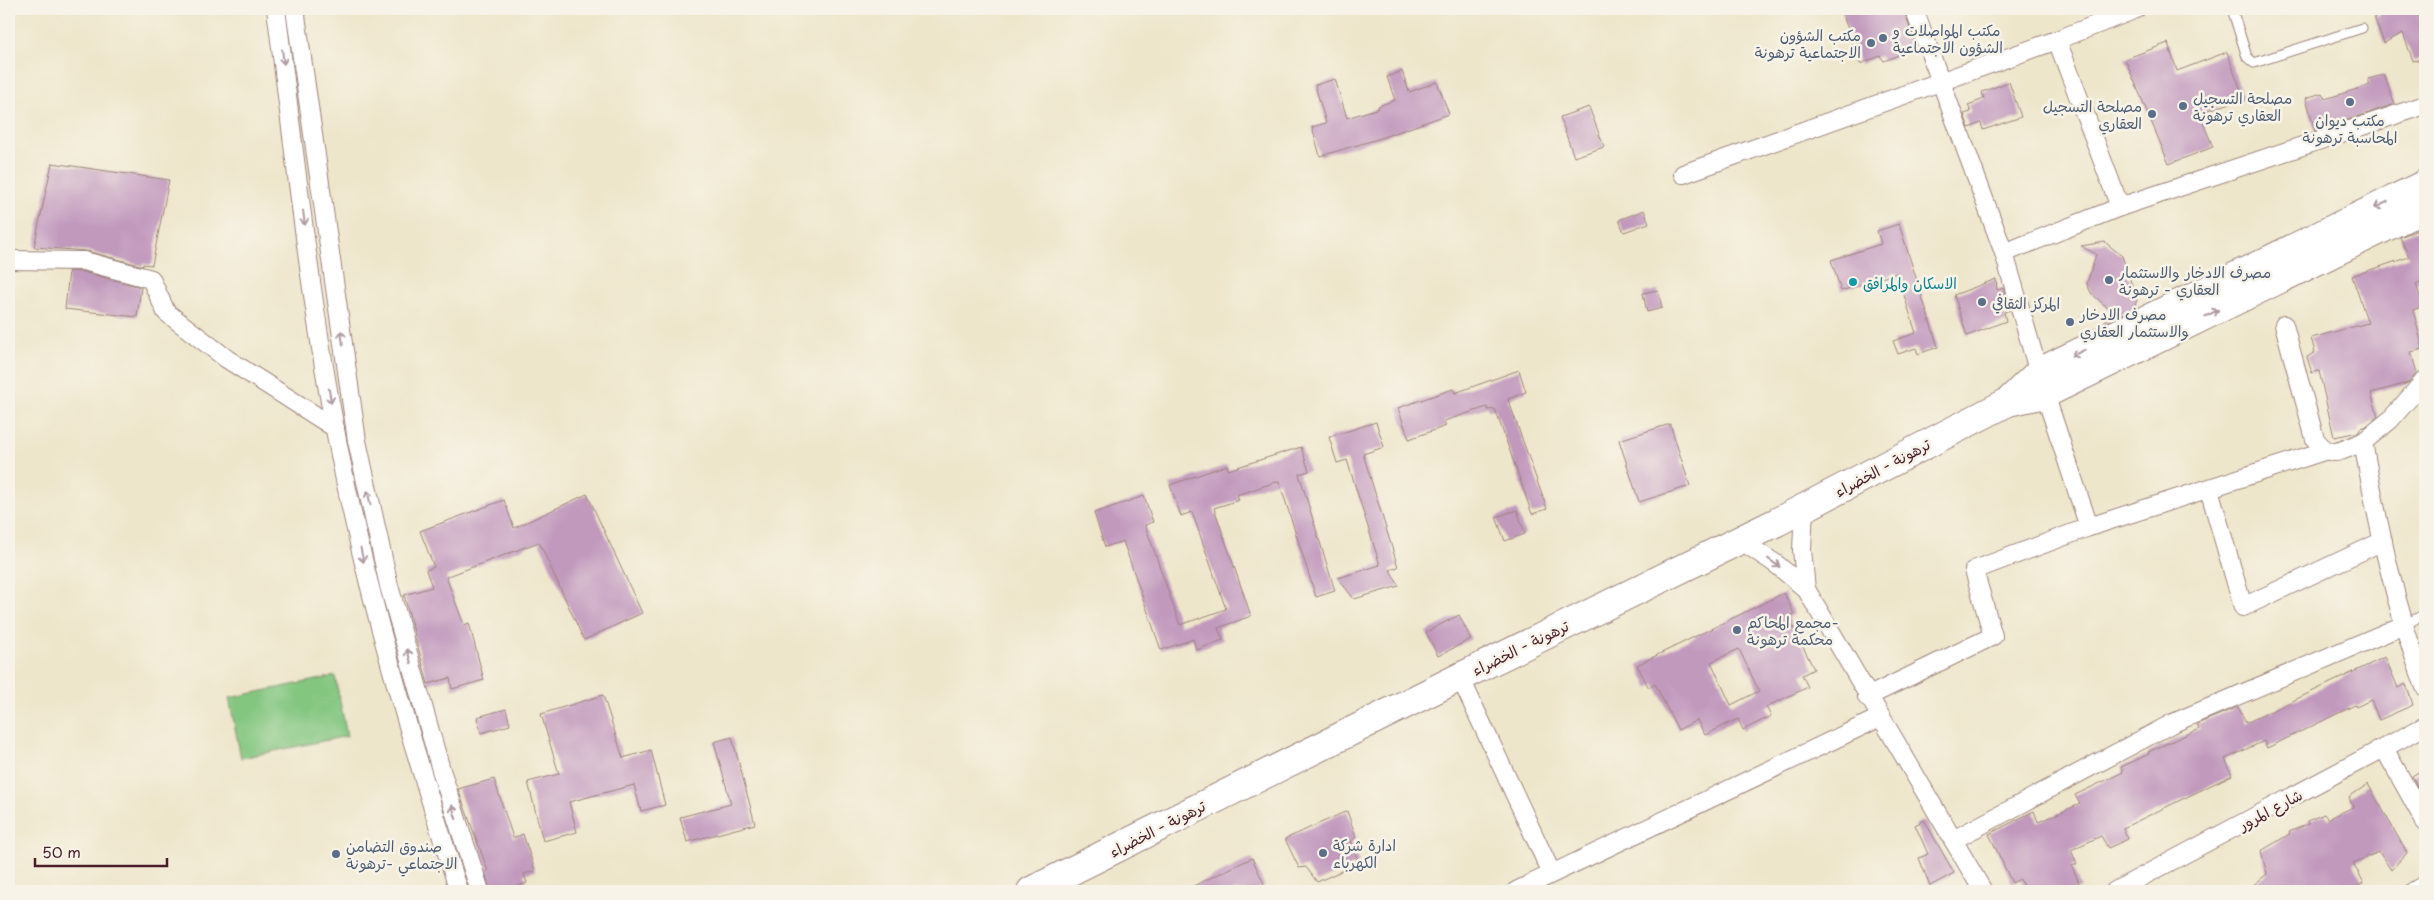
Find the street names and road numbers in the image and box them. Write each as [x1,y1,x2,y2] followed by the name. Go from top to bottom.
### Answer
[1830,432,1934,502] street label: ترهونة - الخضراء
[1468,613,1573,680] street label: ترهونة - الخضراء
[2233,783,2306,836] street label: شارع المرور
[1105,794,1210,862] street label: ترهونة - الخضراء

